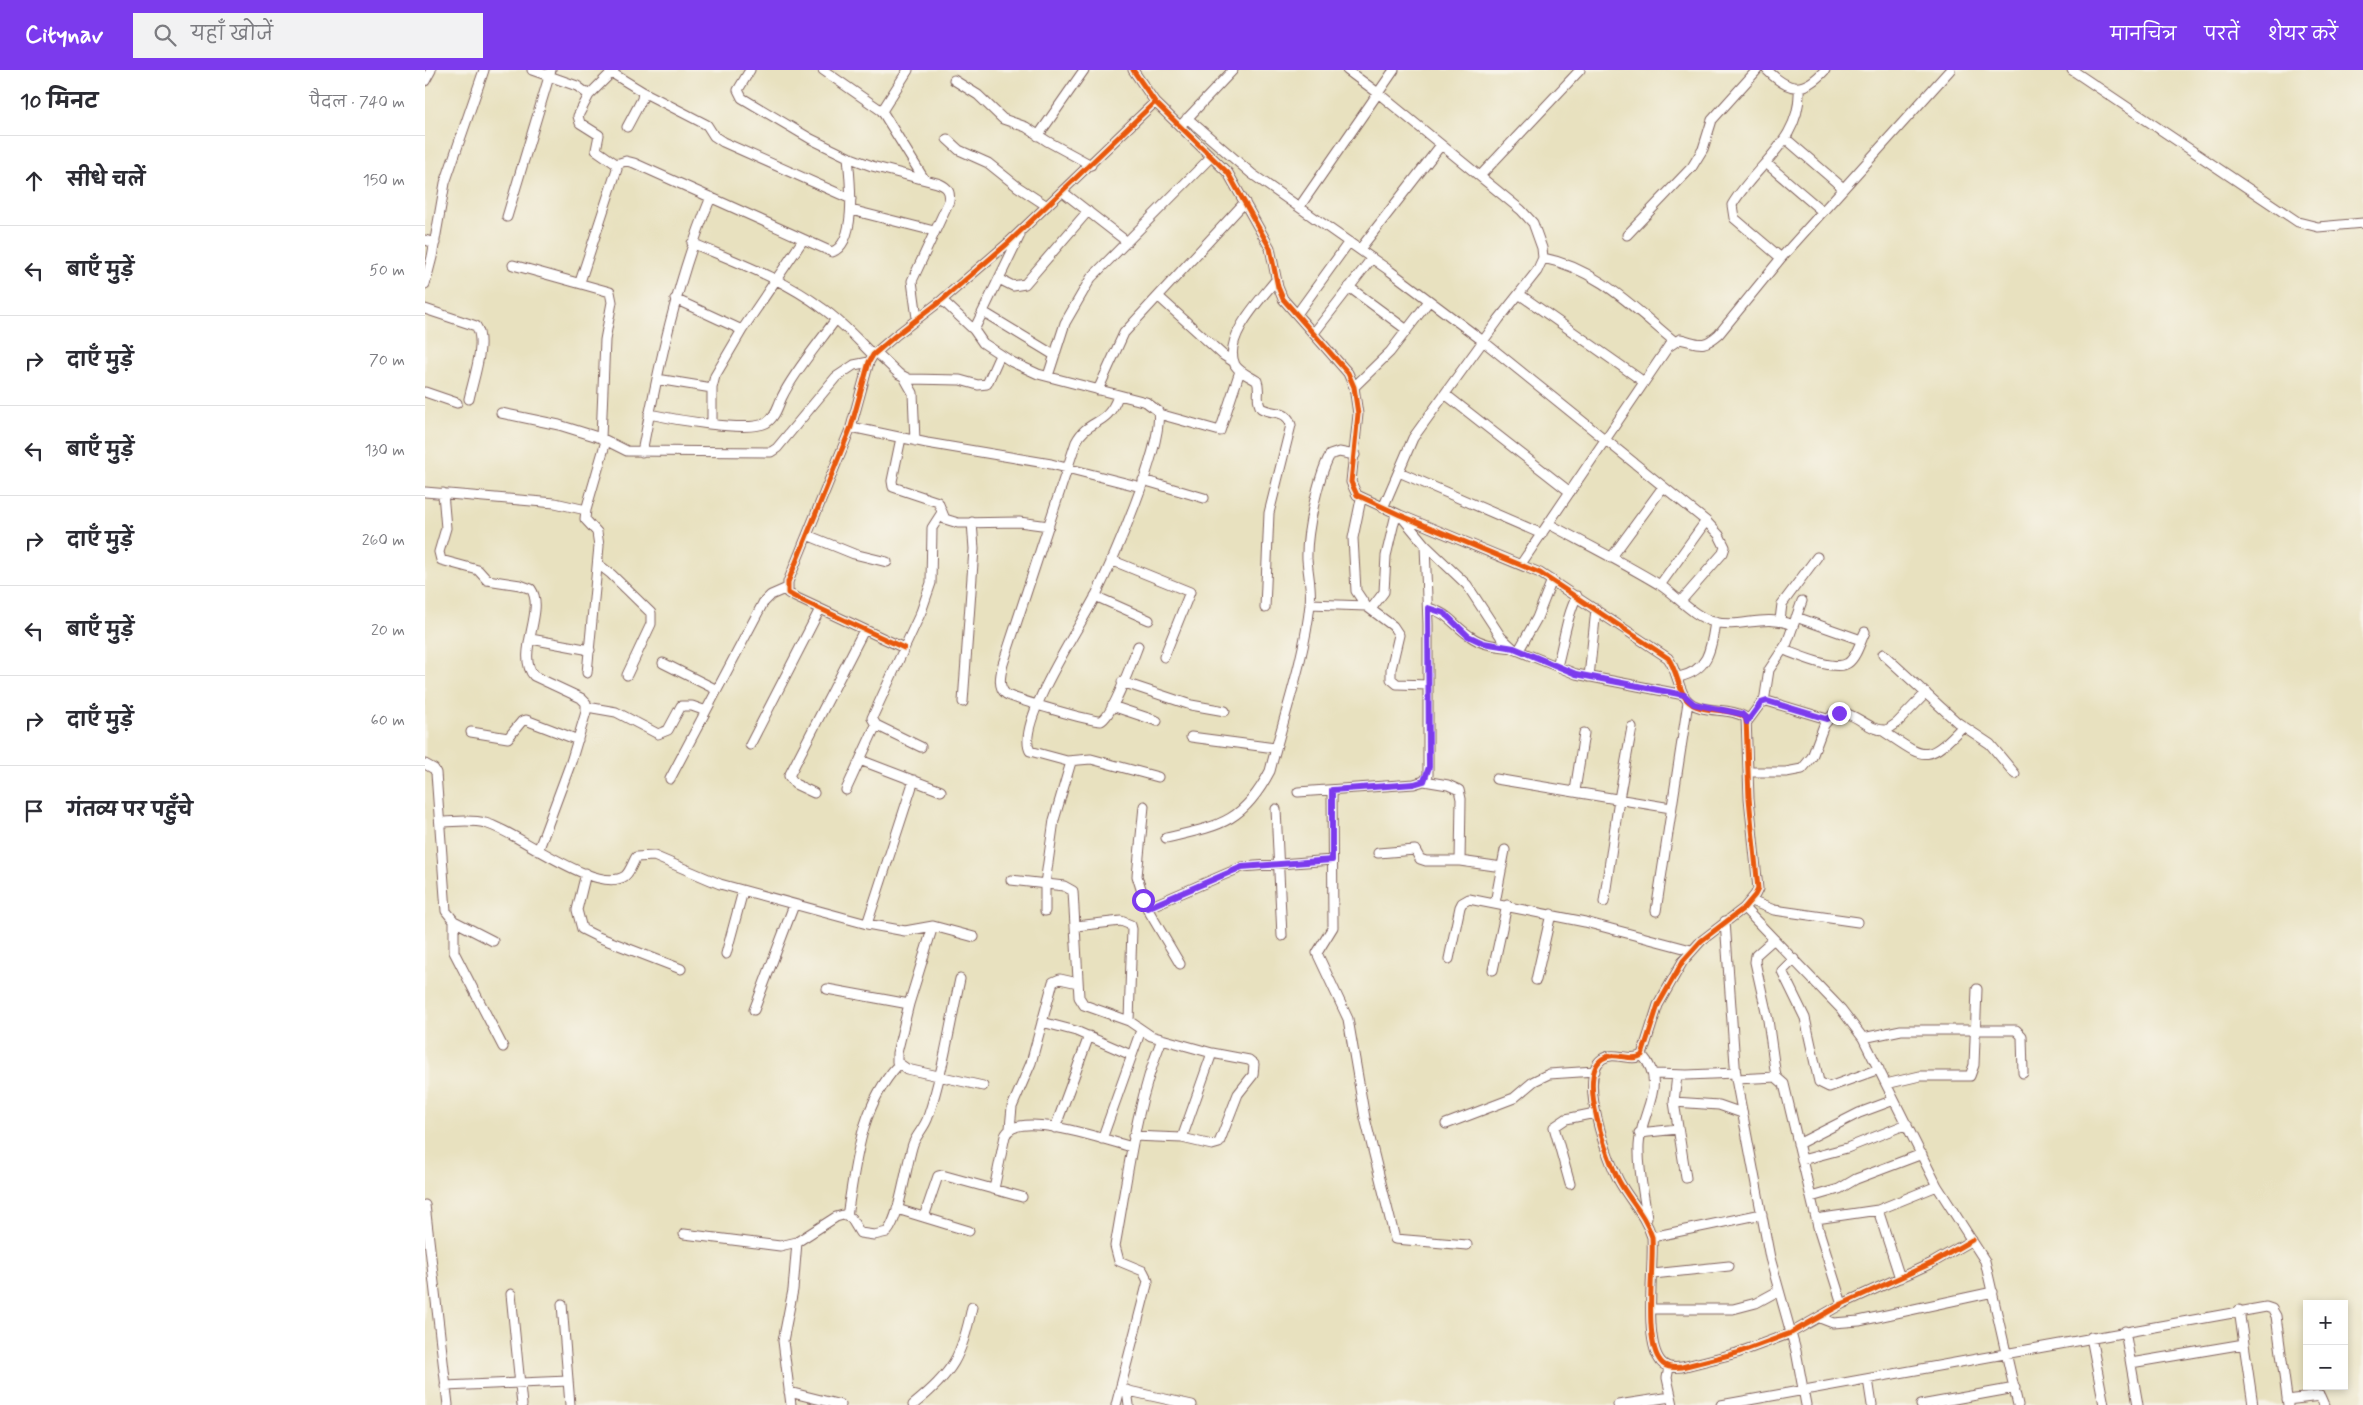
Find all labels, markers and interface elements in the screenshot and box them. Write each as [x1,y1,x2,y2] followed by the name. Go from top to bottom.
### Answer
[133,13,483,58] search box
[25,20,103,51] text: Citynav
[151,21,179,49] icon: search
[191,22,273,47] text: यहाँ खोजें
[2110,23,2176,47] text: मानचित्र
[2204,23,2240,47] text: परतें
[2268,23,2338,47] text: शेयर करें
[20,88,98,116] text: 10 मिनट
[310,92,405,113] text: पैदल · 740 m
[20,167,48,195] icon: ahead
[67,168,145,193] text: सीधे चलें
[363,170,405,191] text: 150 m
[20,257,48,285] icon: left
[67,258,134,283] text: बाएँ मुड़ें
[369,260,405,281] text: 50 m
[20,347,48,375] icon: right
[67,348,133,373] text: दाएँ मुड़ें
[369,350,405,371] text: 70 m
[20,437,48,465] icon: left
[67,438,134,463] text: बाएँ मुड़ें
[364,440,405,461] text: 130 m
[20,527,48,555] icon: right
[67,528,133,553] text: दाएँ मुड़ें
[362,530,405,551] text: 260 m
[20,617,48,645] icon: left
[67,618,134,643] text: बाएँ मुड़ें
[371,620,405,641] text: 20 m
[1828,702,1851,725] route end
[20,707,48,735] icon: right
[67,708,133,733] text: दाएँ मुड़ें
[371,710,405,731] text: 60 m
[20,797,48,825] icon: arrive
[67,798,193,823] text: गंतव्य पर पहुँचे
[1132,889,1155,912] route start
[2303,1300,2348,1390] map controls
[2303,1300,2348,1345] button: +
[2303,1345,2348,1390] button: −

